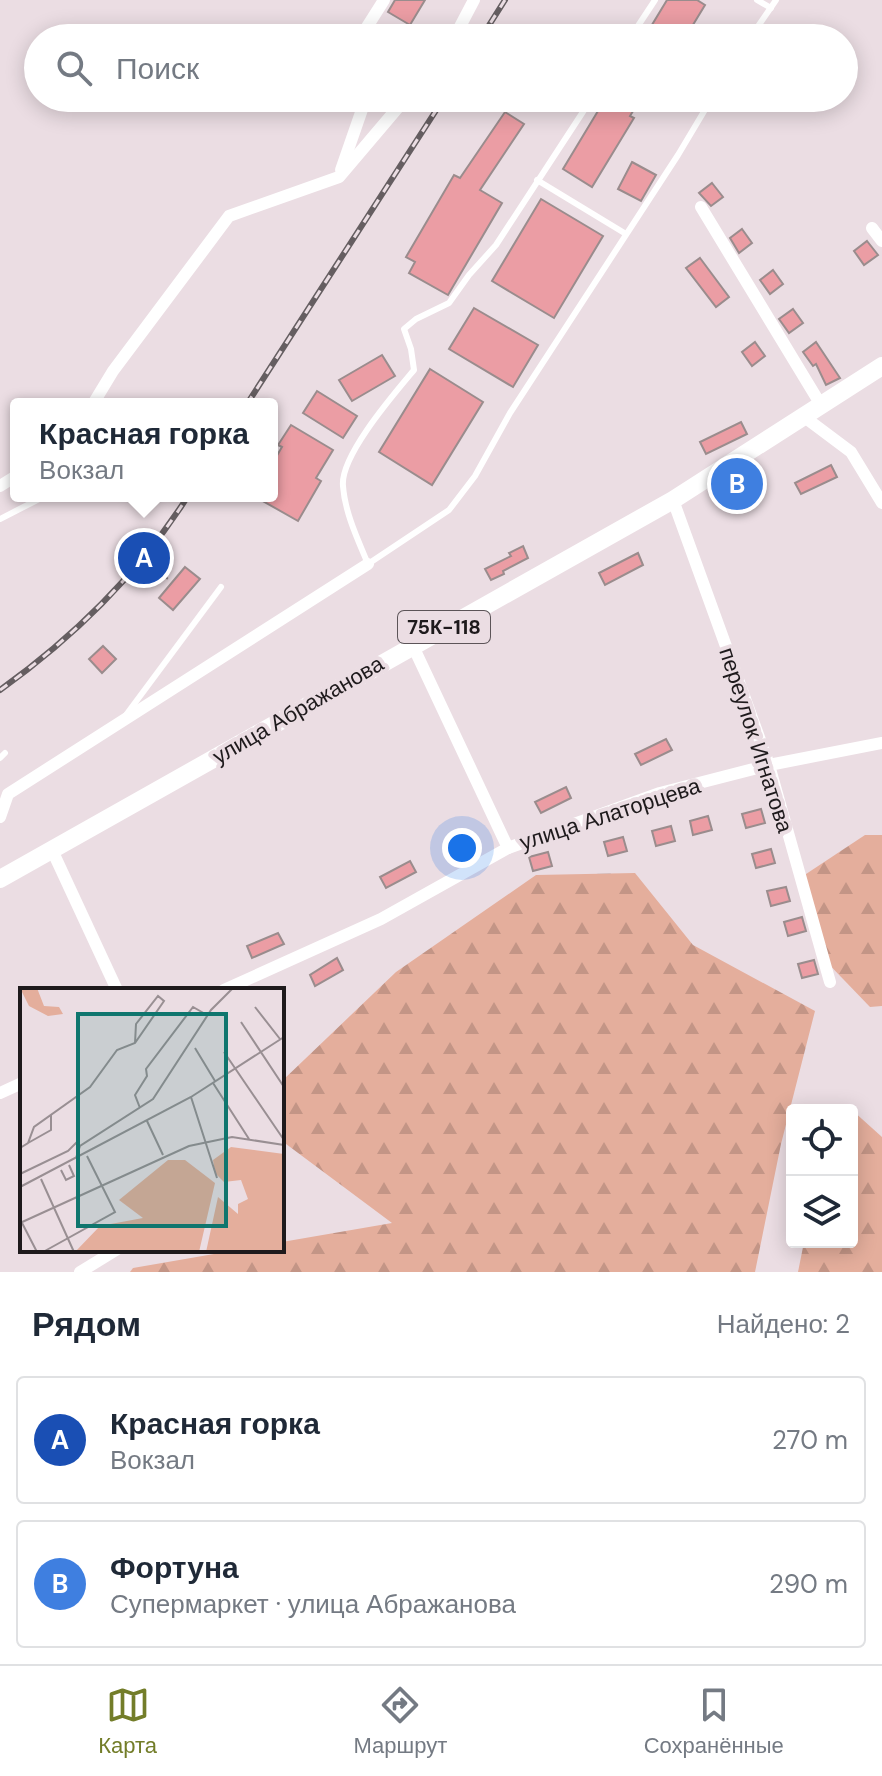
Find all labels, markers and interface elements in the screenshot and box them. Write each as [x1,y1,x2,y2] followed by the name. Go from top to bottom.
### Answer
[24,24,858,112] search box
[52,46,96,90] icon: search
[116,49,199,88] text: Поиск
[10,398,278,502] popup
[39,414,249,453] text: Красная горка
[39,453,124,487] text: Вокзал
[711,454,763,514] pin: B
[118,528,170,588] pin: A
[398,611,490,643] road number: 75К-118
[712,644,800,837] street label: переулок Игнатова
[207,649,390,771] street label: улица Абражанова
[516,771,705,857] street label: улица Алаторцева
[442,828,482,868] your location
[20,988,284,1252] inset map
[786,1104,858,1248] map controls
[786,1104,858,1176] button: locate
[786,1176,858,1248] button: layers
[32,1302,141,1347] text: Рядом
[717,1307,850,1341] text: Найдено: 2
[110,1404,320,1443] text: Красная горка
[51,1423,69,1457] text: A
[772,1423,848,1457] text: 270 m
[110,1443,195,1477] text: Вокзал
[110,1548,239,1587] text: Фортуна
[52,1567,68,1601] text: B
[769,1567,848,1601] text: 290 m
[110,1587,516,1621] text: Супермаркет · улица Абражанова
[98,1683,157,1760] tab: Карта
[354,1683,447,1760] tab: Маршрут
[644,1683,784,1760] tab: Сохранённые

